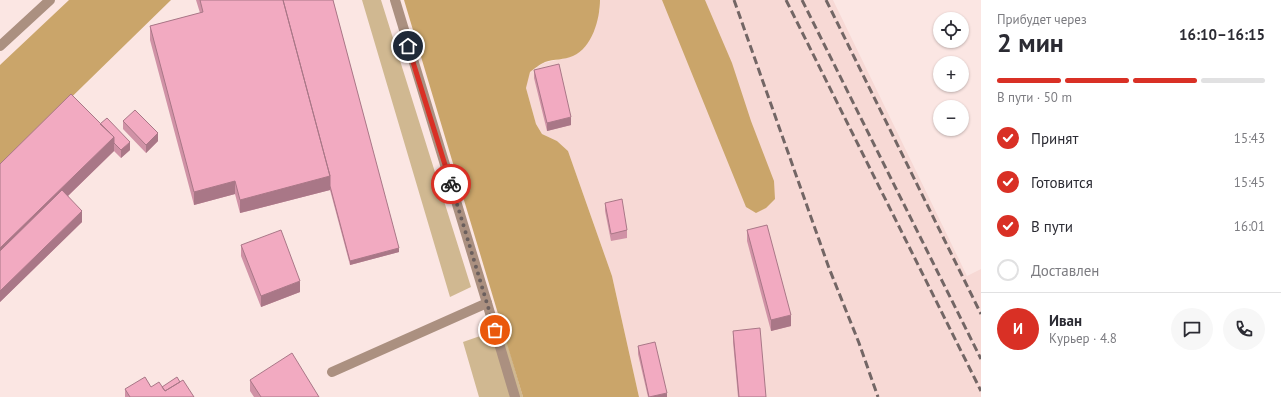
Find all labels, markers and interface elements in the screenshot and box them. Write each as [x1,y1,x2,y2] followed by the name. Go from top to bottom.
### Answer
[997,11,1087,28] text: Прибудет через
[933,12,969,136] map controls
[933,12,969,48] button: locate
[1179,25,1265,44] text: 16:10–16:15
[997,26,1064,59] text: 2 мин
[391,29,425,63] pin
[397,35,419,57] icon: home
[933,56,969,92] button: +
[997,89,1072,106] text: В пути · 50 m
[933,100,969,136] button: −
[997,127,1019,149] icon: check
[1031,129,1078,148] text: Принят
[1234,130,1265,147] text: 15:43
[431,164,471,204] courier
[997,171,1019,193] icon: check
[440,173,462,195] icon: bike
[1031,173,1093,192] text: Готовится
[1234,174,1265,191] text: 15:45
[997,215,1019,237] icon: check
[1031,217,1073,236] text: В пути
[1234,218,1265,235] text: 16:01
[1031,261,1099,280] text: Доставлен
[1171,308,1213,350] button: chat
[1223,308,1265,350] button: phone
[1049,311,1082,330] text: Иван
[478,313,512,347] pin
[484,319,506,341] icon: bag
[1013,319,1023,338] text: И
[1049,330,1117,347] text: Курьер · 4.8

